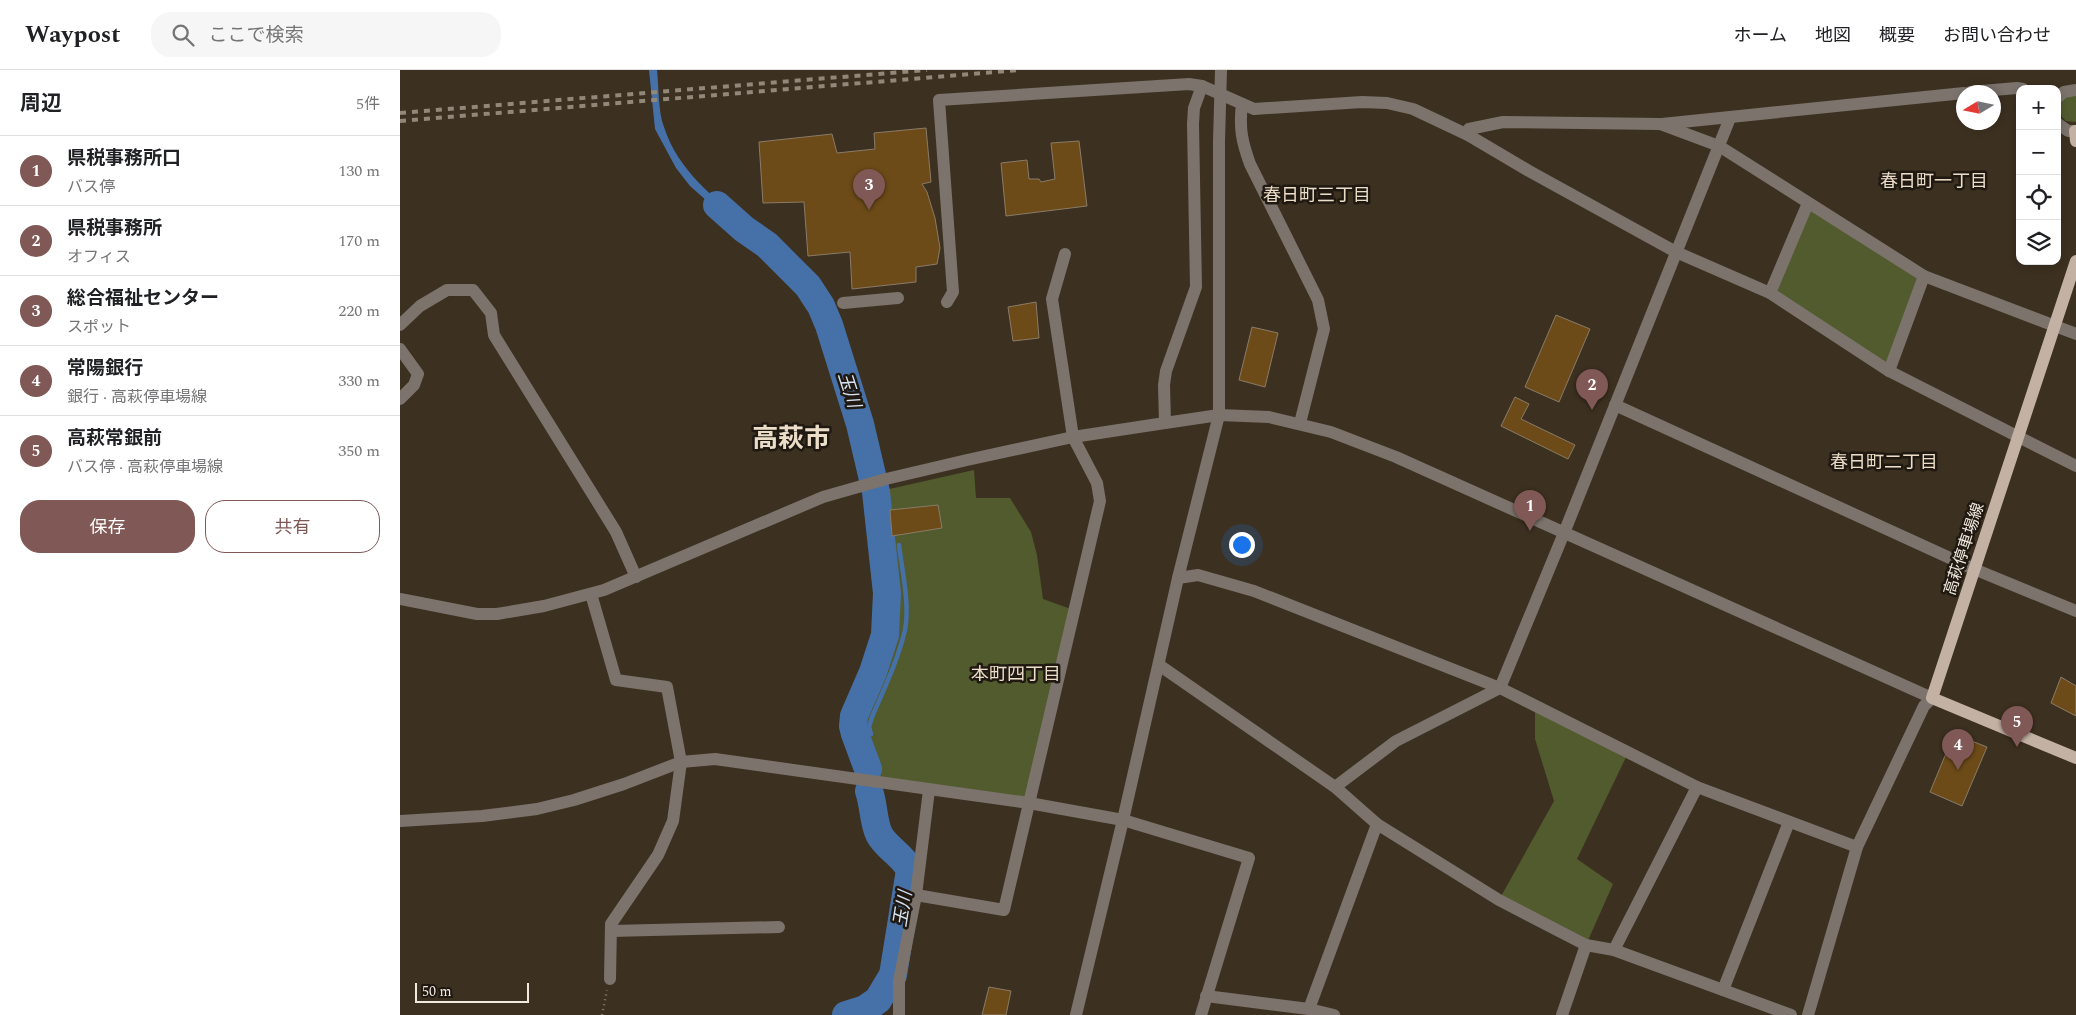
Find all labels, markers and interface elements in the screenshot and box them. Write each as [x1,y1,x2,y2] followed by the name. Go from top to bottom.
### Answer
[151,12,501,57] search box
[25,17,121,53] text: Waypost
[169,21,197,49] icon: search
[209,21,304,50] text: ここで検索
[1734,22,1787,49] text: ホーム
[1815,22,1851,49] text: 地図
[1879,22,1915,49] text: 概要
[1943,22,2051,49] text: お問い合わせ
[1956,85,2001,130] north arrow
[2016,85,2061,265] map controls
[2016,85,2061,130] button: +
[20,88,62,120] text: 周辺
[356,92,380,116] text: 5件
[2016,130,2061,175] button: −
[67,144,181,173] text: 県税事務所口
[32,159,40,183] text: 1
[338,159,380,183] text: 130 m
[1880,168,1988,195] district label: 春日町一丁目
[853,169,885,210] pin: 3
[67,175,115,199] text: バス停
[2016,175,2061,220] button: locate
[1263,182,1371,209] district label: 春日町三丁目
[67,214,162,243] text: 県税事務所
[2016,220,2061,265] button: layers
[32,229,40,253] text: 2
[338,229,380,253] text: 170 m
[67,245,131,269] text: オフィス
[67,284,219,313] text: 総合福祉センター
[32,299,40,323] text: 3
[338,299,380,323] text: 220 m
[67,315,131,339] text: スポット
[67,354,143,383] text: 常陽銀行
[32,369,40,393] text: 4
[338,369,380,393] text: 330 m
[831,369,868,413] water label: 玉川
[1576,369,1608,410] pin: 2
[67,385,207,409] text: 銀行 · 高萩停車場線
[752,419,830,459] district label: 高萩市
[67,424,162,453] text: 高萩常銀前
[32,439,40,463] text: 5
[338,439,380,463] text: 350 m
[1830,449,1938,476] district label: 春日町二丁目
[67,455,223,479] text: バス停 · 高萩停車場線
[1514,490,1546,531] pin: 1
[20,500,195,553] button: 保存
[205,500,380,553] button: 共有
[1938,500,1990,598] street label: 高萩停車場線
[1229,532,1255,558] your location
[971,661,1061,688] district label: 本町四丁目
[2001,706,2033,747] pin: 5
[1942,729,1974,770] pin: 4
[887,887,919,929] water label: 玉川
[415,980,529,1003] scale bar
[422,981,452,1002] text: 50 m

